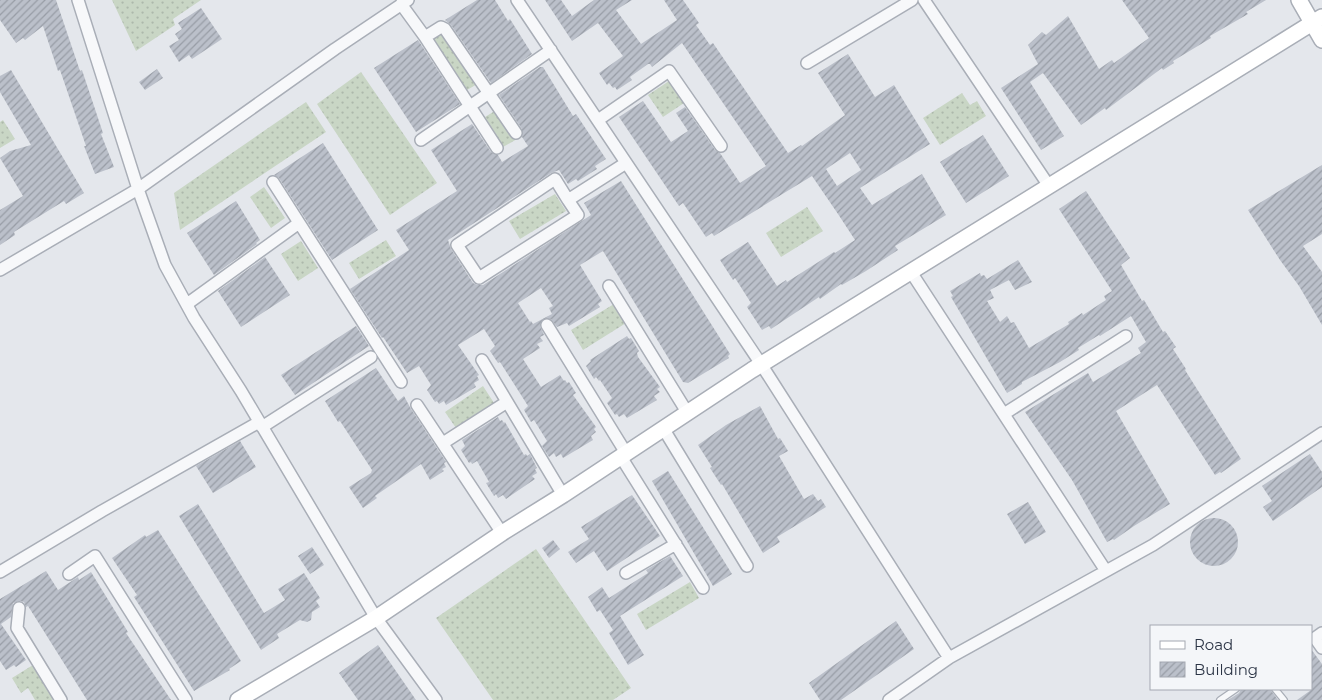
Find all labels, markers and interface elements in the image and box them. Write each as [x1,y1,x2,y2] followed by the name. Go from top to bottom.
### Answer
[1150,625,1312,690] legend
[1194,635,1233,654] text: Road
[1194,660,1258,679] text: Building

